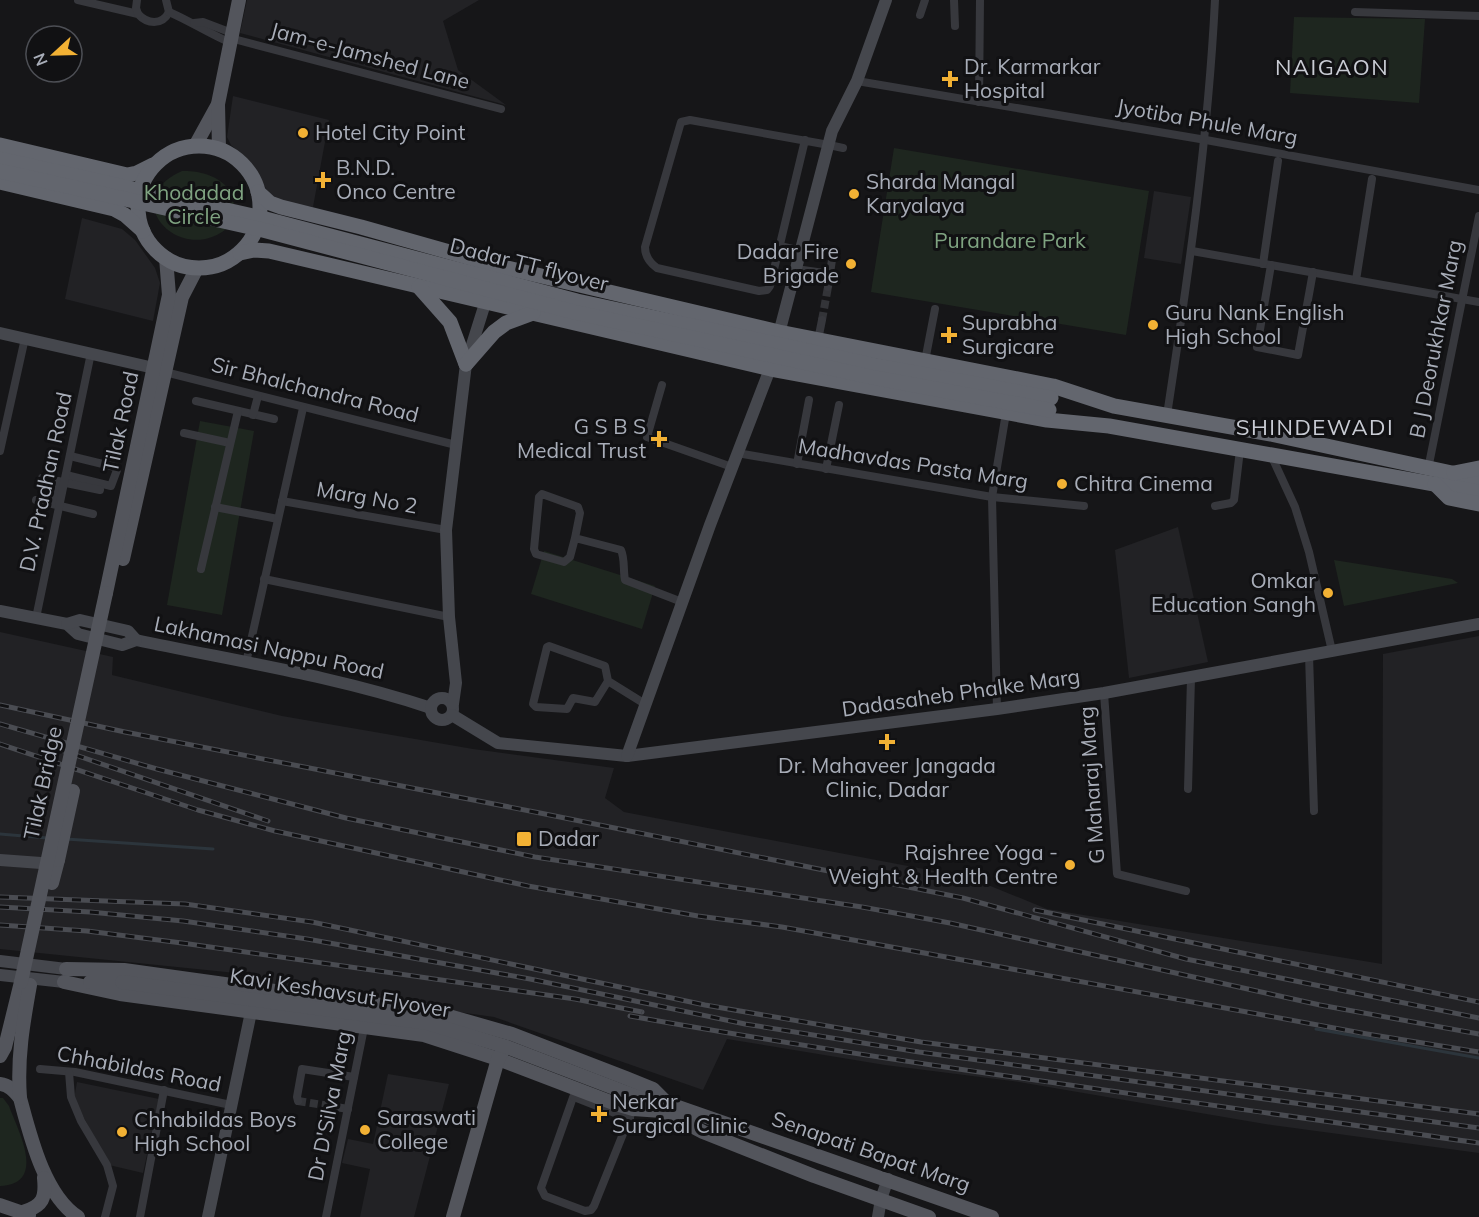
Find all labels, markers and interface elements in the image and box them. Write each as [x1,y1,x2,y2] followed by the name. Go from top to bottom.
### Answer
[268,16,473,94] street label: Jam-e-Jamshed Lane
[24,24,84,84] north arrow
[29,50,52,69] text: N
[964,53,1101,103] place label: Dr. Karmarkar Hospital
[1275,53,1389,81] district label: NAIGAON
[941,70,959,88] marker: Dr. Karmarkar Hospital
[1115,92,1300,150] street label: Jyotiba Phule Marg
[315,119,465,145] place label: Hotel City Point
[296,126,310,140] marker: Hotel City Point
[336,154,456,204] place label: B.N.D. Onco Centre
[866,168,1015,218] place label: Sharda Mangal Karyalaya
[314,171,332,189] marker: B.N.D. Onco Centre
[144,179,244,229] park label: Khodadad Circle
[847,187,861,201] marker: Sharda Mangal Karyalaya
[934,227,1086,253] park label: Purandare Park
[447,232,612,296] street label: Dadar TT flyover
[737,238,839,288] place label: Dadar Fire Brigade
[1403,238,1467,440] street label: B J Deorukhkar Marg
[844,257,858,271] marker: Dadar Fire Brigade
[1165,299,1345,349] place label: Guru Nank English High School
[962,309,1057,359] place label: Suprabha Surgicare
[1146,318,1160,332] marker: Guru Nank English High School
[940,326,958,344] marker: Suprabha Surgicare
[209,351,422,427] street label: Sir Bhalchandra Road
[97,369,143,475] street label: Tilak Road
[13,390,77,574] street label: D.V. Pradhan Road
[517,413,646,463] place label: G S B S Medical Trust
[1236,413,1394,441] district label: SHINDEWADI
[650,430,668,448] marker: G S B S Medical Trust
[796,432,1030,494] street label: Madhavdas Pasta Marg
[1074,470,1213,496] place label: Chitra Cinema
[315,475,420,519] street label: Marg No 2
[1055,477,1069,491] marker: Chitra Cinema
[1151,567,1316,617] place label: Omkar Education Sangh
[1321,586,1335,600] marker: Omkar Education Sangh
[152,610,386,684] street label: Lakhamasi Nappu Road
[840,662,1082,722] street label: Dadasaheb Phalke Marg
[1073,705,1109,865] street label: G Maharaj Marg
[17,724,67,842] street label: Tilak Bridge
[878,733,896,751] marker: Dr. Mahaveer Jangada Clinic, Dadar
[778,752,996,802] place label: Dr. Mahaveer Jangada Clinic, Dadar
[538,825,599,851] place label: Dadar
[515,830,533,848] marker: Dadar
[828,839,1058,889] place label: Rajshree Yoga - Weight & Health Centre
[1063,858,1077,872] marker: Rajshree Yoga - Weight & Health Centre
[228,962,453,1022] street label: Kavi Keshavsut Flyover
[302,1029,356,1183] street label: Dr D'Silva Marg
[55,1039,224,1097] street label: Chhabildas Road
[612,1088,748,1138] place label: Nerkar Surgical Clinic
[377,1104,476,1154] place label: Saraswati College
[590,1105,608,1123] marker: Nerkar Surgical Clinic
[769,1105,974,1197] street label: Senapati Bapat Marg
[134,1106,297,1156] place label: Chhabildas Boys High School
[358,1123,372,1137] marker: Saraswati College
[115,1125,129,1139] marker: Chhabildas Boys High School

